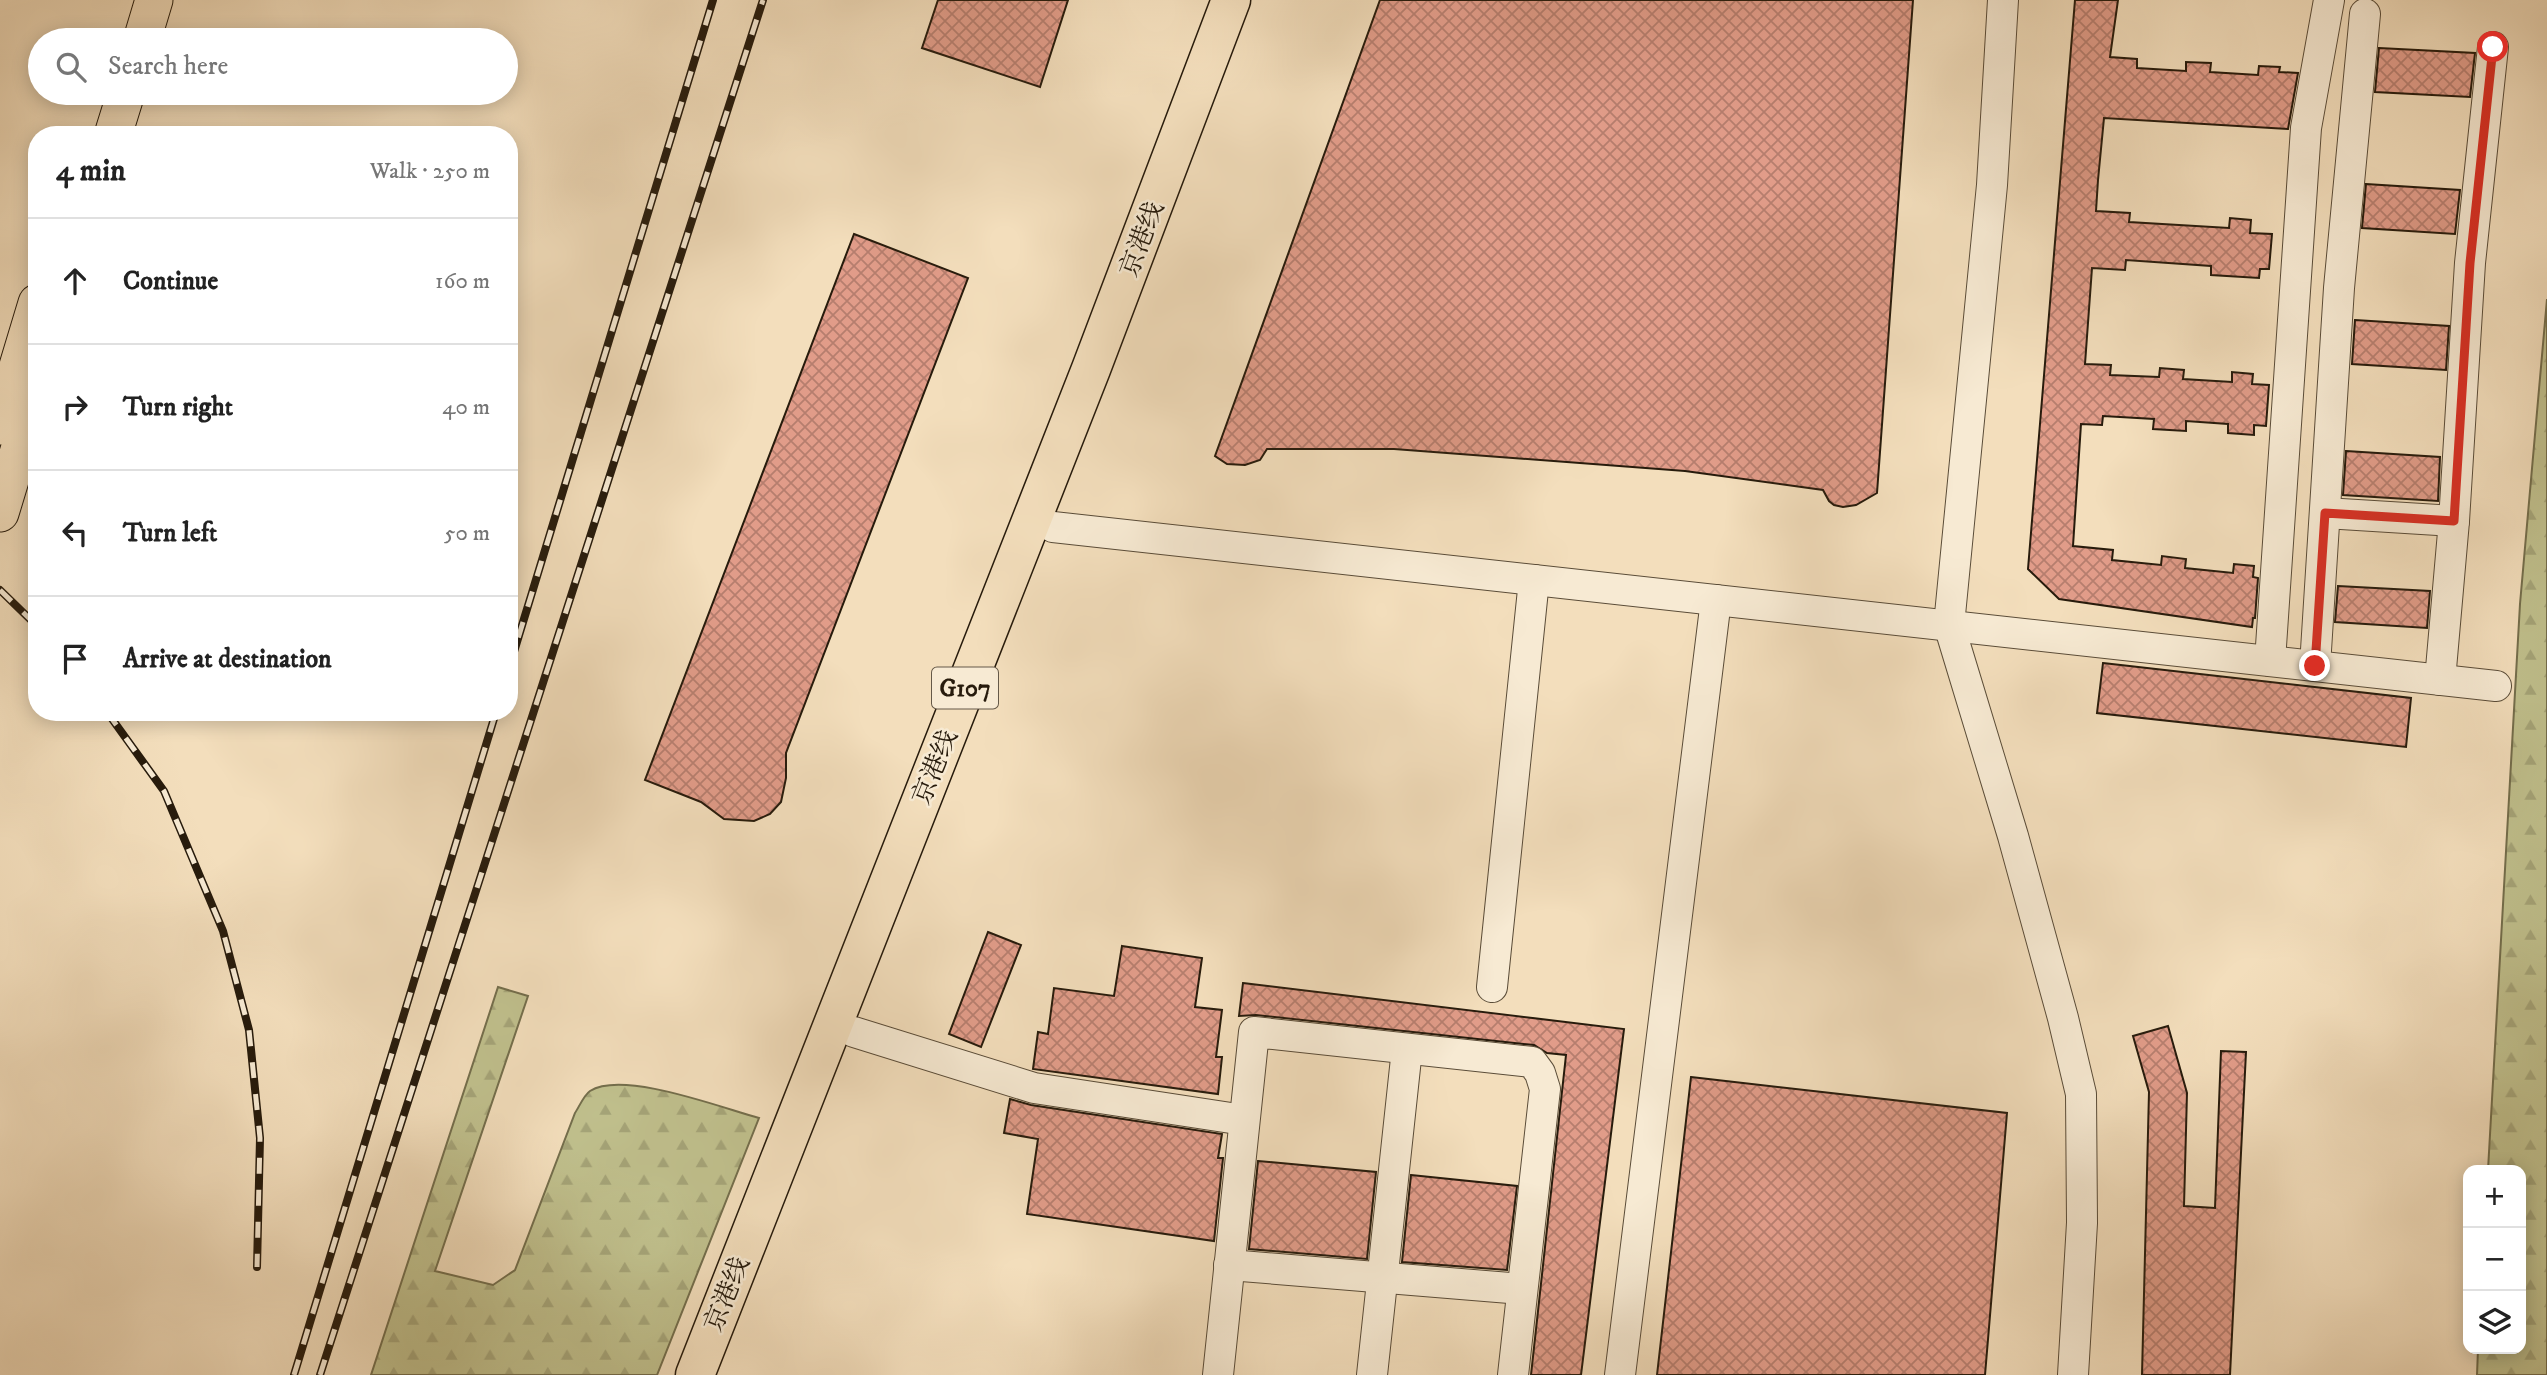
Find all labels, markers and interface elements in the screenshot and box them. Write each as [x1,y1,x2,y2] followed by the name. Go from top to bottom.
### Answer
[28,28,518,105] search box
[2477,31,2508,62] route start
[52,48,90,86] icon: search
[108,50,228,83] text: Search here
[56,153,126,190] text: 4 min
[370,157,490,186] text: Walk · 250 m
[1113,197,1172,282] street label: 京港线
[56,262,94,300] icon: ahead
[123,265,218,298] text: Continue
[435,267,490,296] text: 160 m
[56,388,94,426] icon: right
[123,391,233,424] text: Turn right
[442,393,490,422] text: 40 m
[56,514,94,552] icon: left
[123,517,217,550] text: Turn left
[444,519,490,548] text: 50 m
[56,640,94,678] icon: arrive
[123,643,332,676] text: Arrive at destination
[2299,650,2330,681] route end
[932,668,998,708] road number: G107
[905,725,965,810] street label: 京港线
[2463,1165,2526,1354] map controls
[2463,1165,2526,1228] button: +
[2463,1228,2526,1291] button: −
[697,1252,757,1337] street label: 京港线
[2463,1291,2526,1354] button: layers

